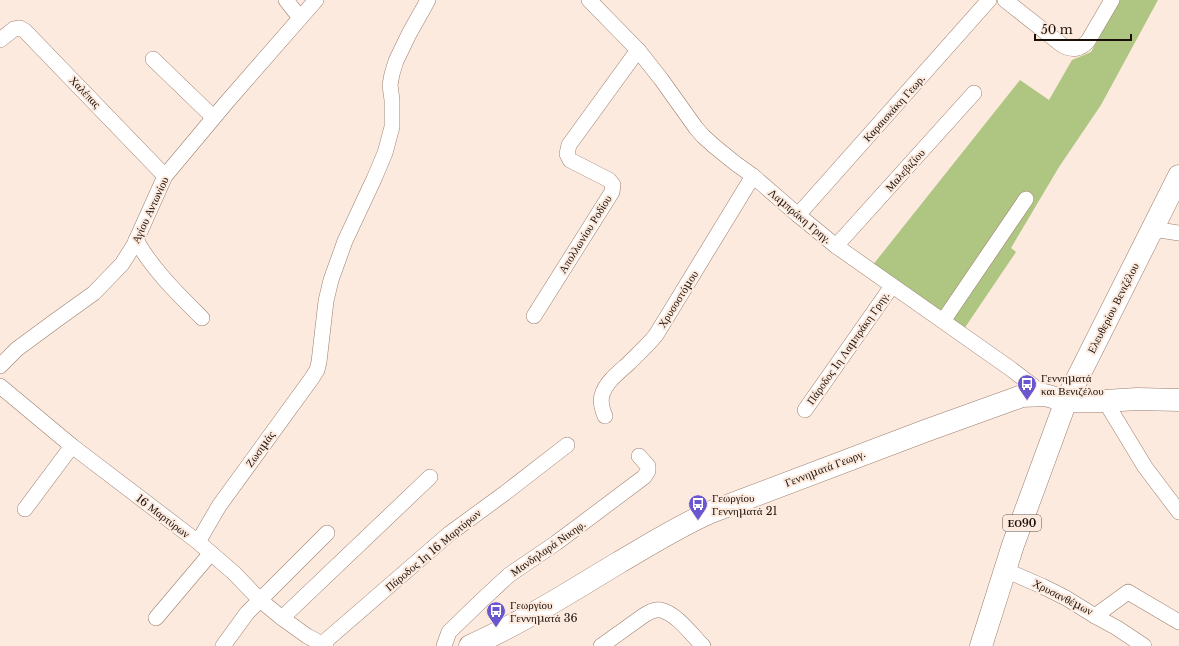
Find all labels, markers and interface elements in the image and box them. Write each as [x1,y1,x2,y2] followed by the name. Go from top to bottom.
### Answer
[1035,16,1131,42] scale bar
[1041,22,1073,37] text: 50 m
[860,71,928,145] street label: Καραισκάκη Γεωρ.
[66,73,104,111] street label: Χαλέπας
[882,145,928,194] street label: Μαλεβιζίου
[128,174,172,245] street label: Αγίου Αντωνίου
[766,185,835,247] street label: Λαμπράκη Γρηγ.
[555,192,615,276] street label: Απολλωνίου Ροδίου
[1084,260,1142,356] street label: Ελευθερίου Βενιζέλου
[655,267,701,330] street label: Χρυσοστόμου
[804,289,893,407] street label: Πάροδος 1η Λαμπράκη Γρηγ.
[1041,371,1104,398] place label: Γεννηματά και Βενιζέλου
[1016,373,1038,401] bus stop icon: Γεννηματά και Βενιζέλου
[242,428,278,470] street label: Ζωσιμάς
[783,446,867,490] street label: Γεννηματά Γεωργ.
[133,491,193,541] street label: 16 Μαρτύρων
[712,491,777,518] place label: Γεωργίου Γεννηματά 21
[687,493,709,521] bus stop icon: Γεωργίου Γεννηματά 21
[382,506,484,594] street label: Πάροδος 1η 16 Μαρτύρων
[1003,515,1041,531] road number: ΕΟ90
[508,517,588,579] street label: Μανδηλαρά Νικηφ.
[1031,576,1095,618] street label: Χρυσανθέμων
[510,598,578,625] place label: Γεωργίου Γεννηματά 36
[485,600,507,628] bus stop icon: Γεωργίου Γεννηματά 36

